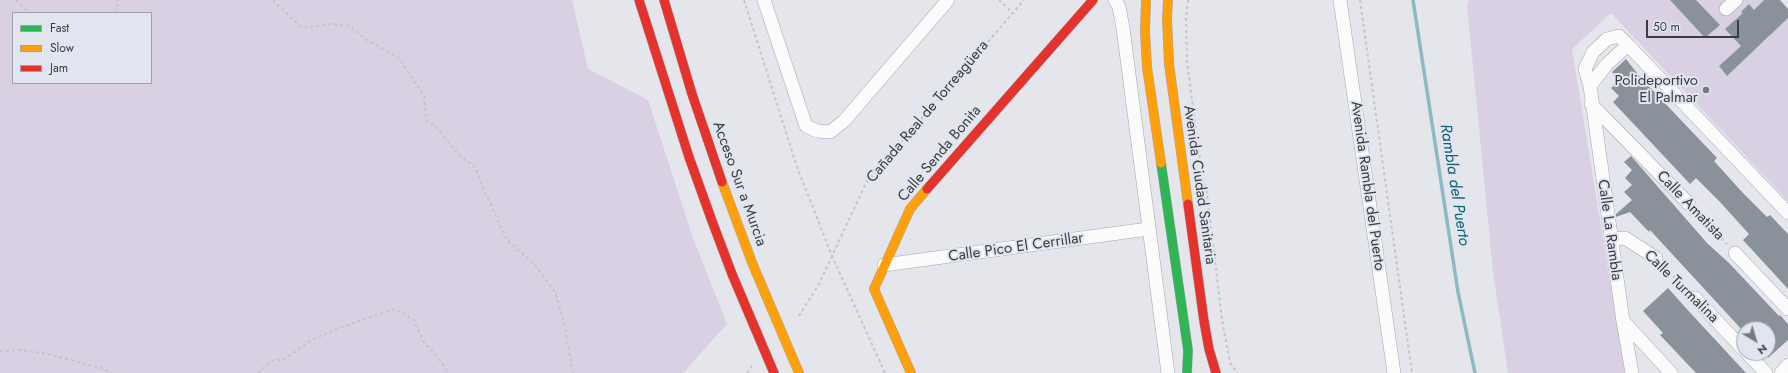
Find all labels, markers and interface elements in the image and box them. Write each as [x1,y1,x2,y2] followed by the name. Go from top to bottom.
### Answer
[12,12,152,84] legend
[1648,12,1741,38] scale bar
[1653,18,1680,36] text: 50 m
[50,19,69,37] text: Fast
[863,37,993,187] street label: Cañada Real de Torreagüera
[50,39,74,57] text: Slow
[50,59,68,77] text: Jam
[1614,72,1698,107] place label: Polideportivo El Palmar
[1701,85,1711,95] marker: Polideportivo El Palmar
[1346,100,1388,272] street label: Avenida Rambla del Puerto
[895,102,985,206] street label: Calle Senda Bonita
[1179,104,1219,266] street label: Avenida Ciudad Sanitaria
[708,119,770,249] street label: Acceso Sur a Murcia
[1435,123,1473,247] water label: Rambla del Puerto
[1652,167,1728,245] street label: Calle Amatista
[1593,178,1625,282] street label: Calle La Rambla
[947,230,1085,266] street label: Calle Pico El Cerrillar
[1640,247,1722,327] street label: Calle Turmalina
[1736,321,1776,361] north arrow
[1754,341,1771,359] text: N

